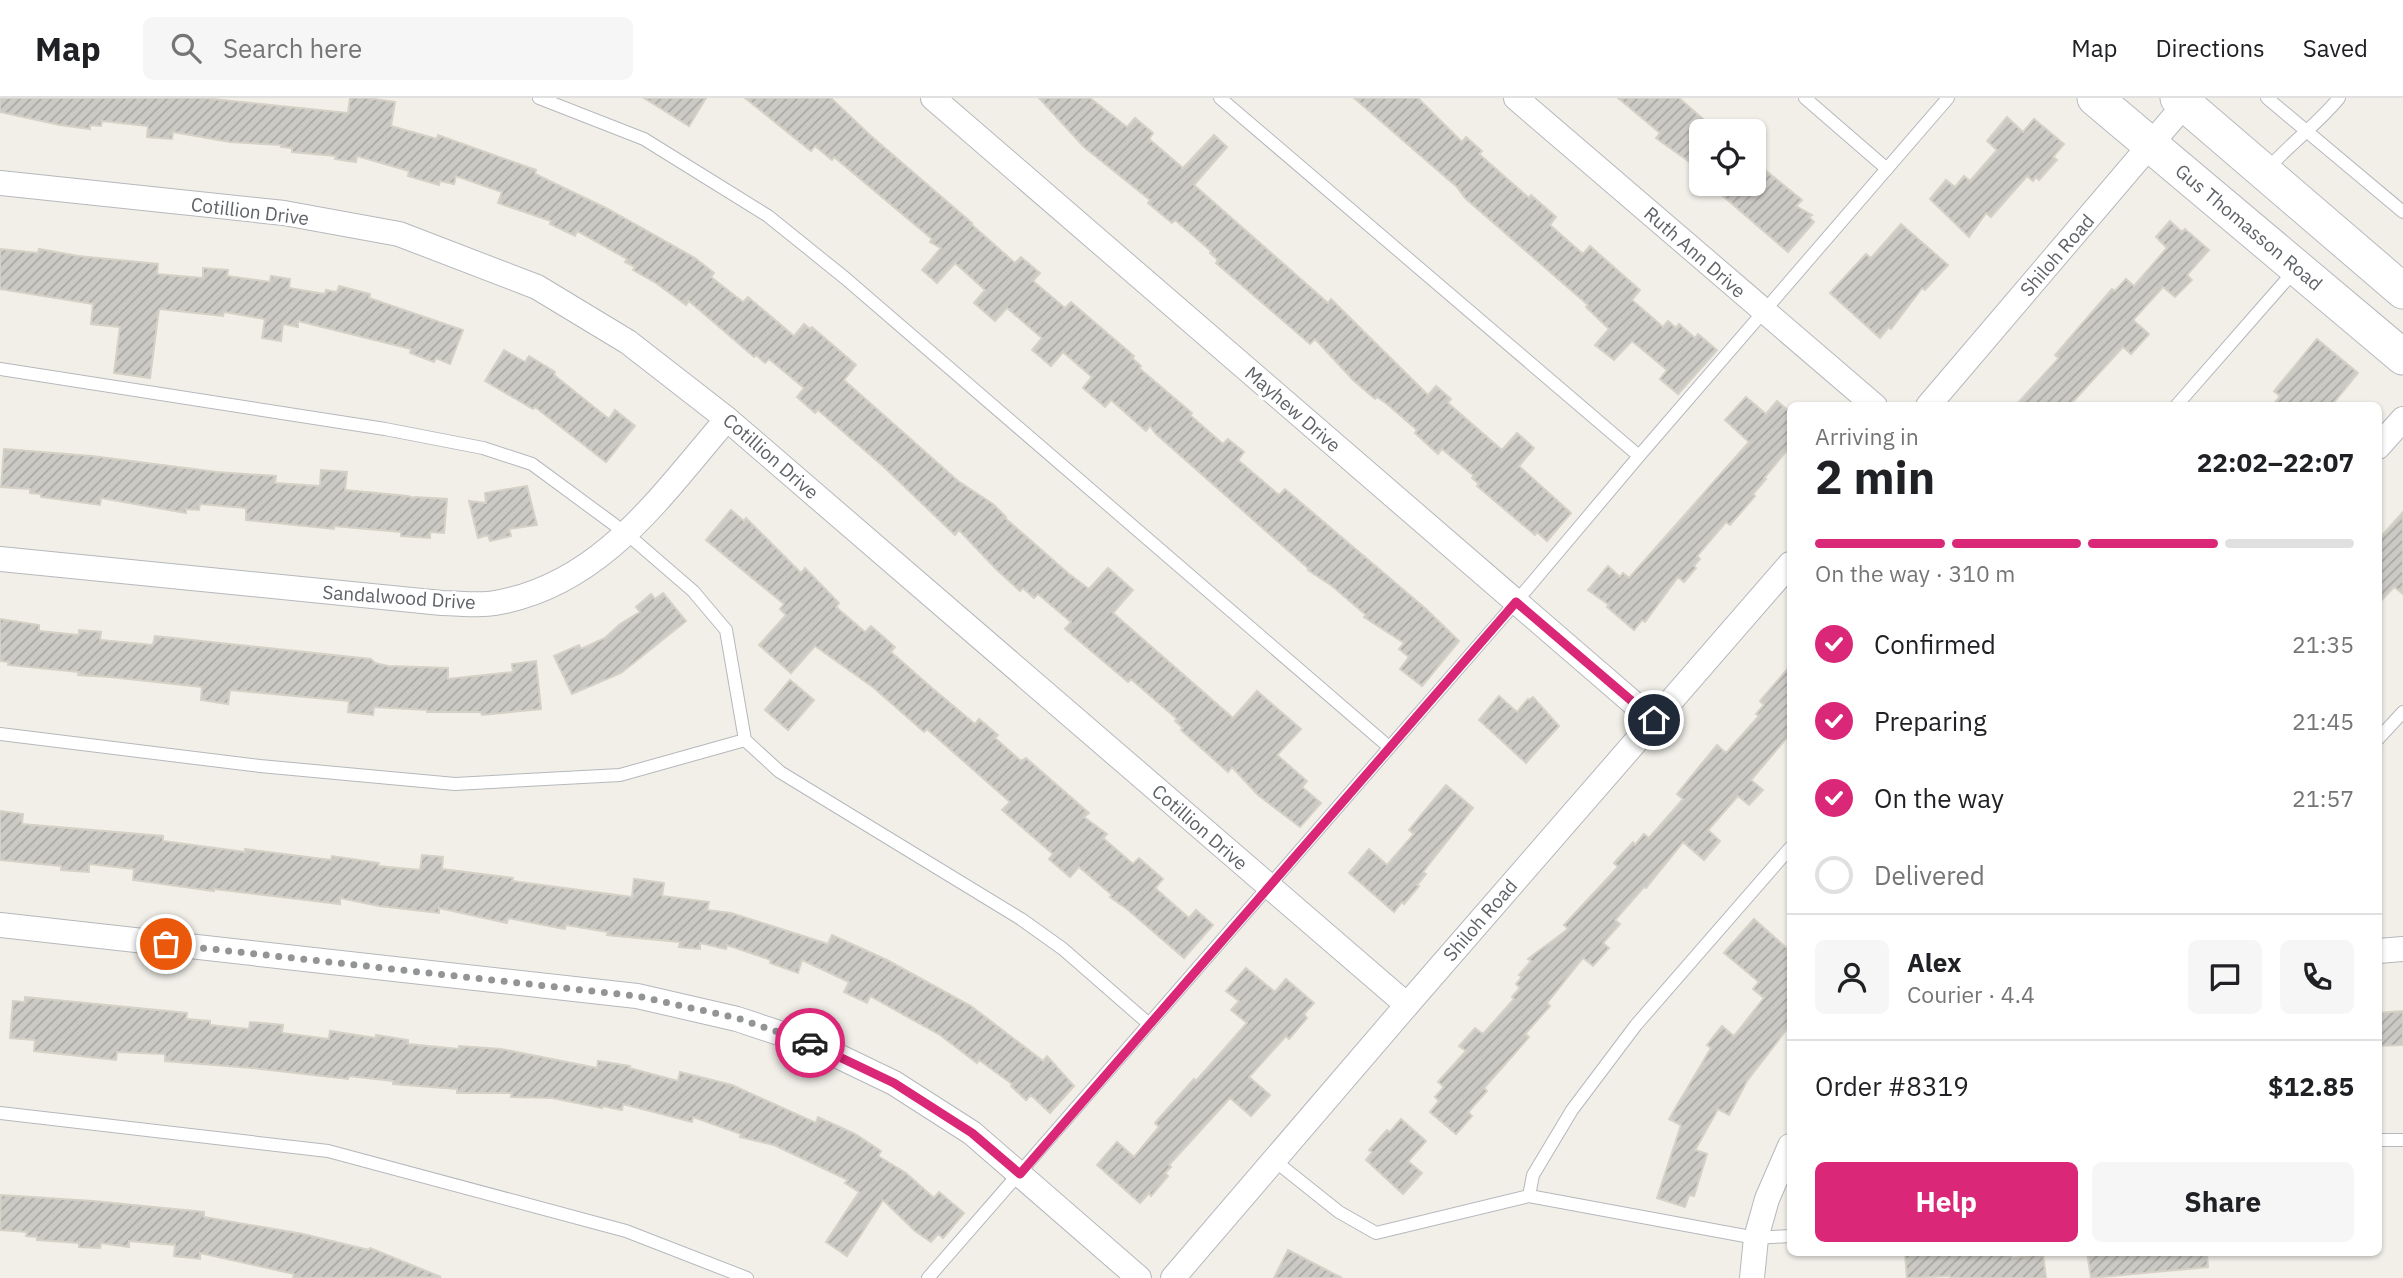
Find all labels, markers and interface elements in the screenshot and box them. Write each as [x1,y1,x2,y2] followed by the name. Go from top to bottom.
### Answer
[143,17,633,80] search box
[35,27,101,70] text: Map
[167,29,205,67] icon: search
[223,31,362,65] text: Search here
[2071,32,2117,64] text: Map
[2155,32,2265,64] text: Directions
[2303,32,2368,64] text: Saved
[1689,119,1766,196] map controls
[1689,119,1766,196] button: locate
[2171,158,2327,296] street label: Gus Thomasson Road
[190,192,310,230] street label: Cotillion Drive
[1639,201,1751,303] street label: Ruth Ann Drive
[2015,209,2099,301] street label: Shiloh Road
[1240,361,1346,457] street label: Mayhew Drive
[718,408,824,504] street label: Cotillion Drive
[1815,421,1919,451] text: Arriving in
[2197,445,2354,479] text: 22:02–22:07
[1815,447,1935,507] text: 2 min
[1815,558,2015,588] text: On the way · 310 m
[322,580,476,614] street label: Sandalwood Drive
[1815,625,1853,663] icon: check
[1874,627,1996,661] text: Confirmed
[2292,629,2354,659] text: 21:35
[1624,690,1684,750] pin
[1635,701,1673,739] icon: home
[1815,702,1853,740] icon: check
[1874,704,1987,738] text: Preparing
[2292,706,2354,736] text: 21:45
[1147,779,1253,875] street label: Cotillion Drive
[1815,779,1853,817] icon: check
[1874,781,2004,815] text: On the way
[2292,783,2354,813] text: 21:57
[1874,858,1985,892] text: Delivered
[1438,874,1522,966] street label: Shiloh Road
[136,914,196,974] pin
[147,925,185,963] icon: bag
[1815,940,1889,1014] button: person
[2188,940,2262,1014] button: chat
[2280,940,2354,1014] button: phone
[1907,945,1961,979] text: Alex
[1907,979,2035,1009] text: Courier · 4.4
[775,1008,845,1078] courier
[791,1024,829,1062] icon: car
[1815,1069,1969,1103] text: Order #8319
[2268,1069,2354,1103] text: $12.85
[1815,1162,2078,1242] button: Help
[2092,1162,2354,1242] button: Share

